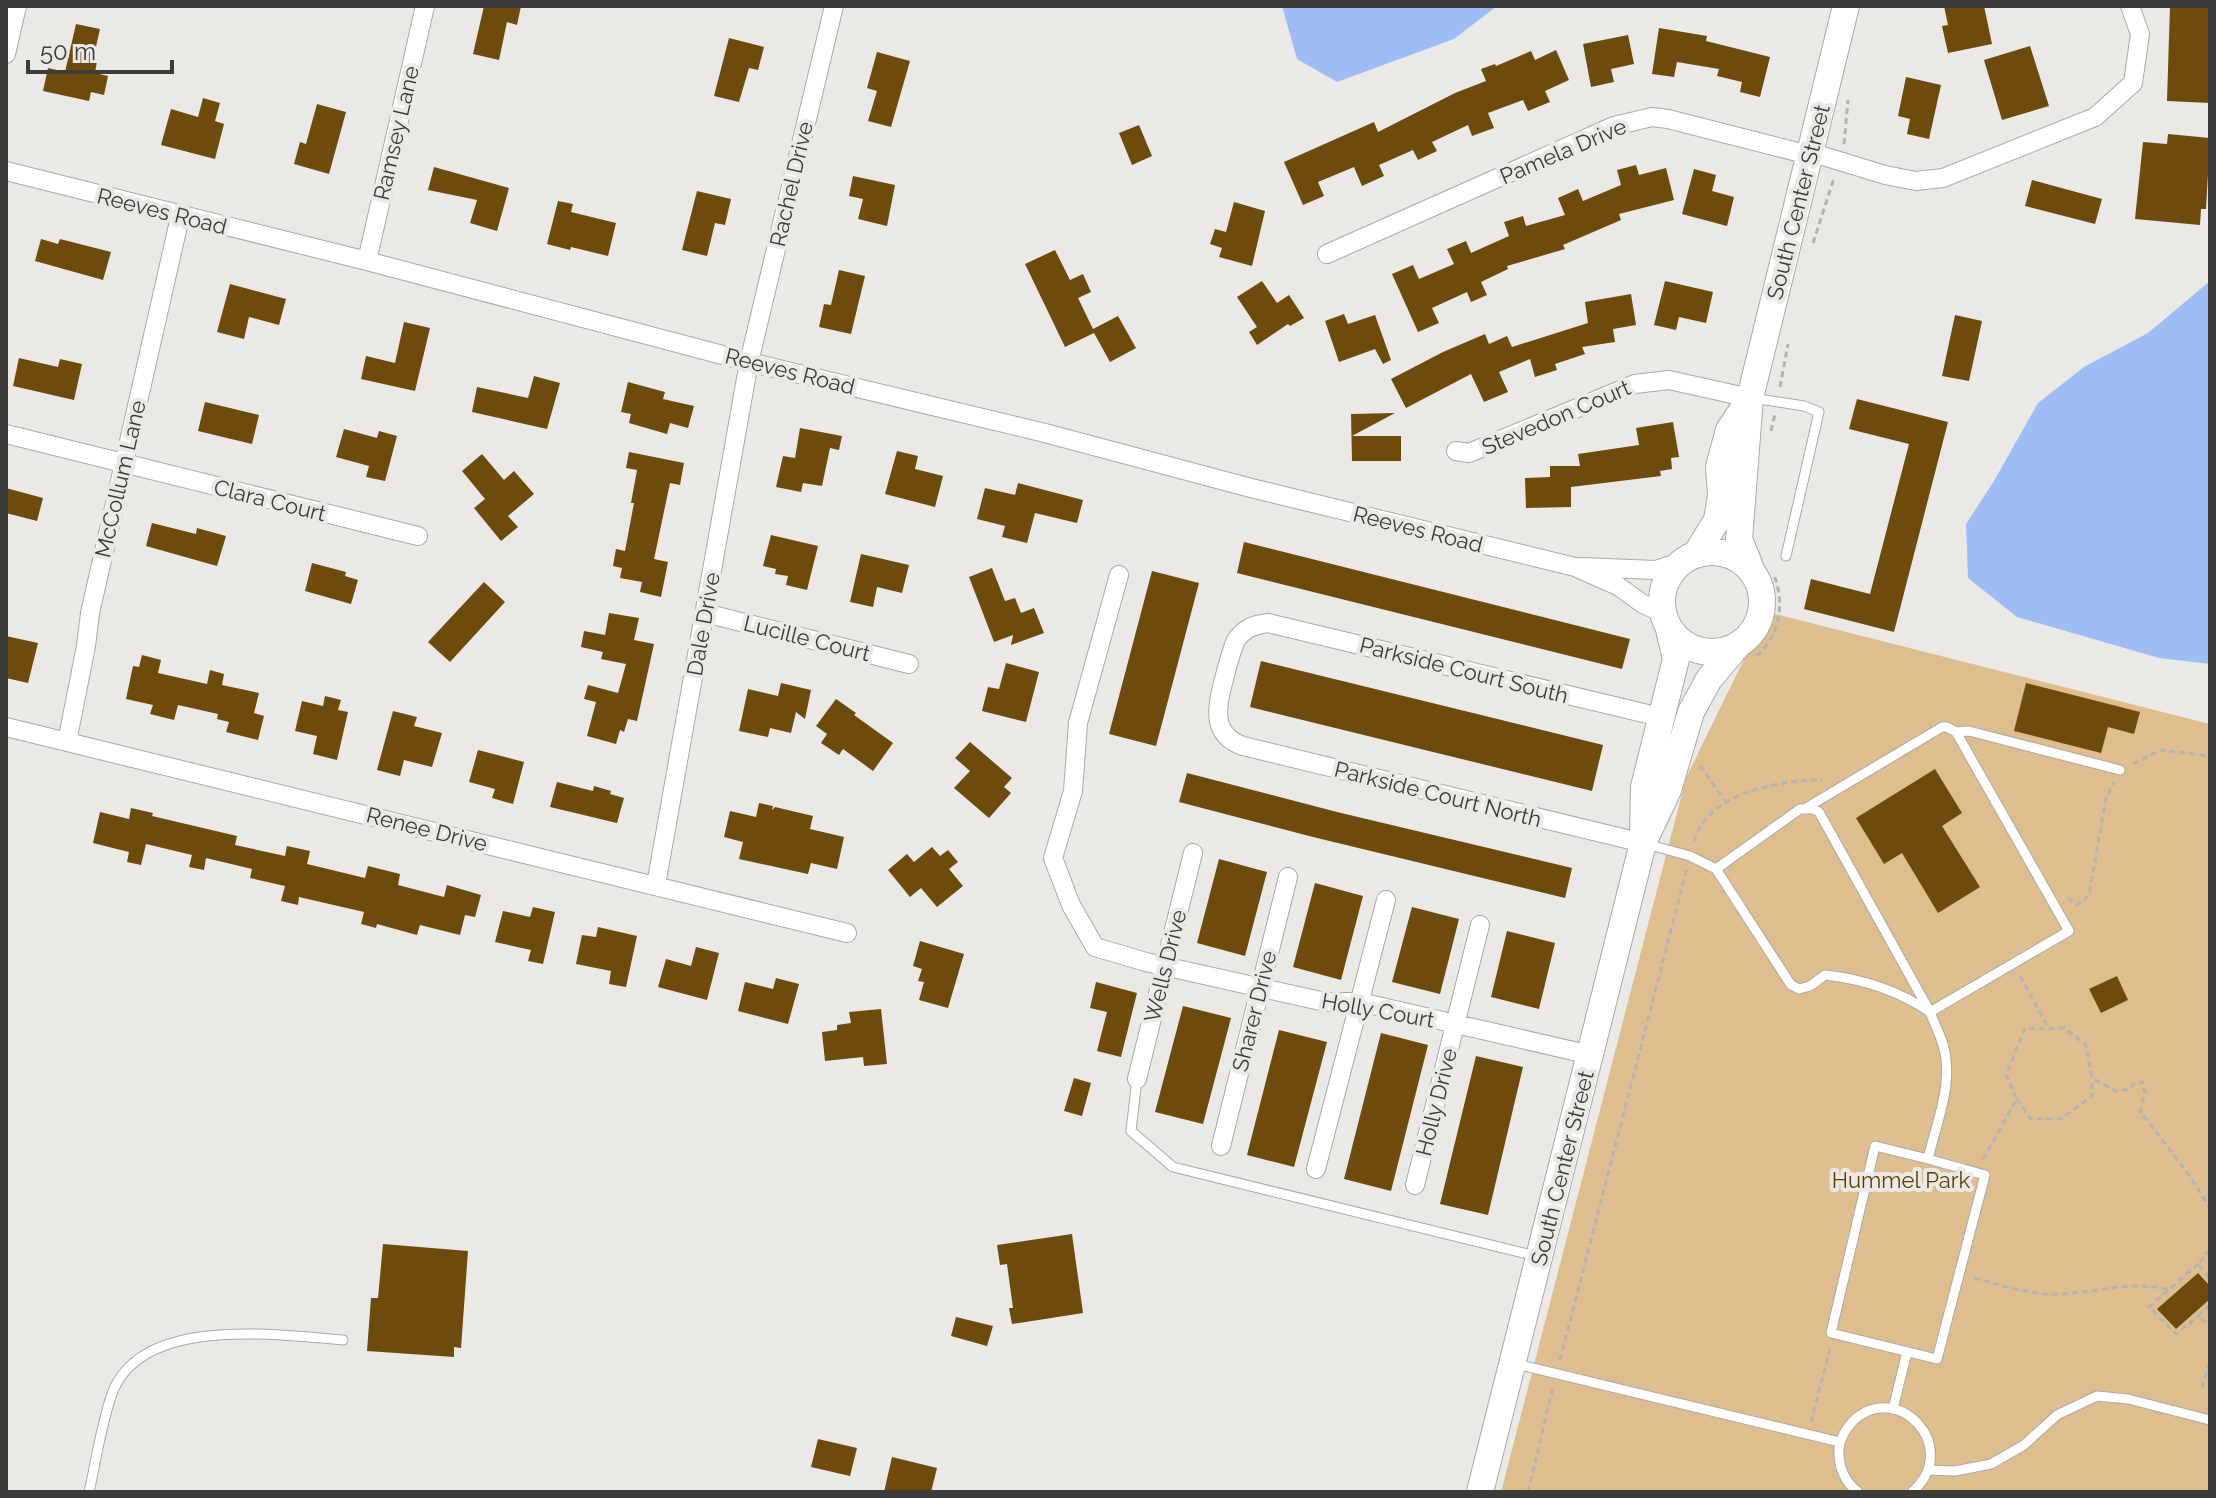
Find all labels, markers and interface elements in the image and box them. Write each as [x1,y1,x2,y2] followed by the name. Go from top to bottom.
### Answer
[28,24,172,74] scale bar
[40,37,96,66] text: 50 m
[368,63,424,203] street label: Ramsey Lane
[1761,101,1835,302] street label: South Center Street
[1496,113,1630,189] street label: Pamela Drive
[764,119,818,249] street label: Rachel Drive
[94,182,230,240] street label: Reeves Road
[722,342,858,400] street label: Reeves Road
[1478,374,1635,460] street label: Stevedon Court
[89,398,151,560] street label: McCollum Lane
[211,474,329,527] street label: Clara Court
[1350,500,1486,558] street label: Reeves Road
[681,570,725,678] street label: Dale Drive
[741,610,874,666] street label: Lucille Court
[1357,631,1571,709] street label: Parkside Court South
[1332,756,1544,832] street label: Parkside Court North
[364,801,490,857] street label: Renee Drive
[1138,907,1192,1025] street label: Wells Drive
[1226,948,1282,1074] street label: Sharer Drive
[1320,987,1437,1033] street label: Holly Court
[1410,1045,1462,1159] street label: Holly Drive
[1525,1067,1599,1268] street label: South Center Street
[1832,1167,1971,1193] park label: Hummel Park

